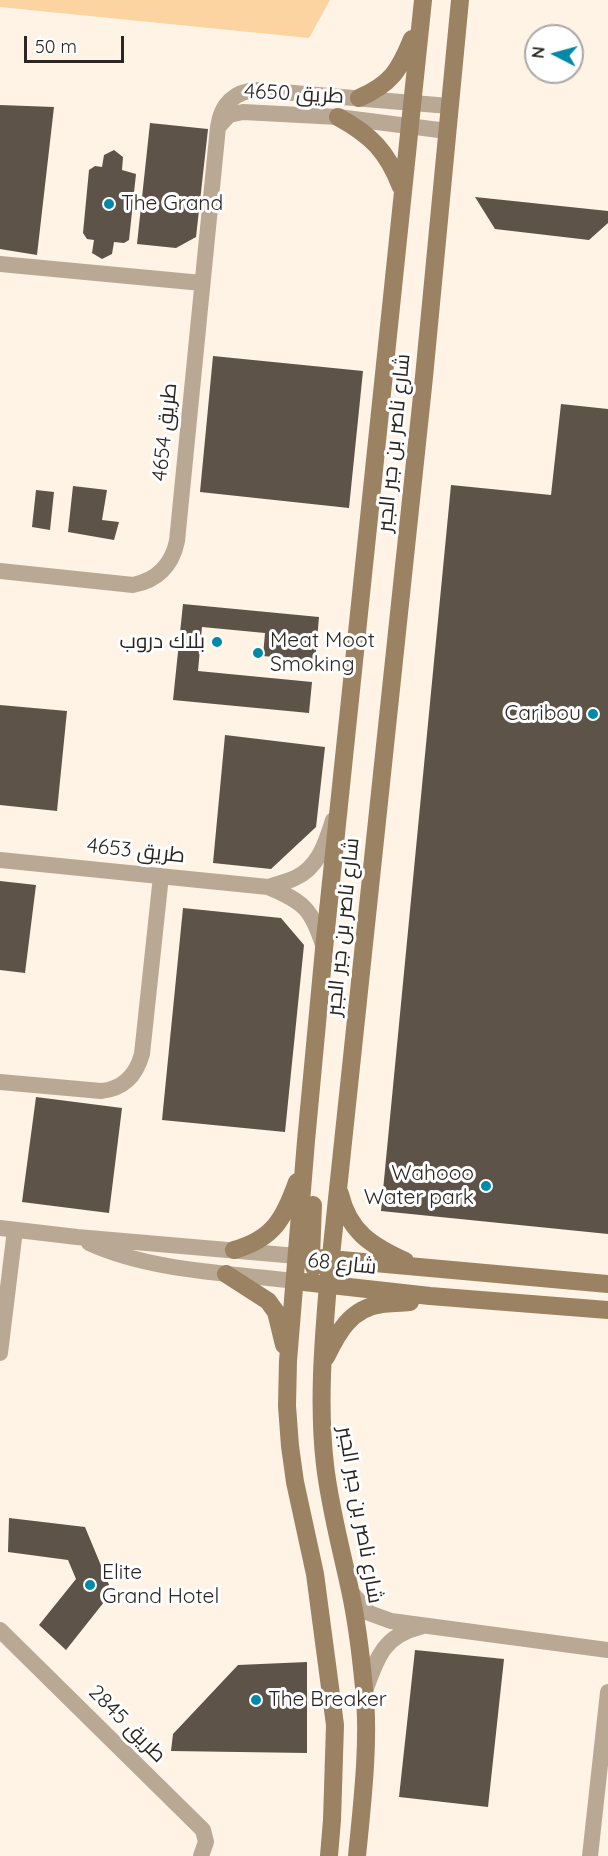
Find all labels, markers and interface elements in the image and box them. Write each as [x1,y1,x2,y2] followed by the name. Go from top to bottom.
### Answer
[27,24,128,62] scale bar
[524,24,584,84] north arrow
[35,35,77,58] text: 50 m
[528,45,549,59] text: N
[243,79,345,109] street label: طريق 4650
[121,191,223,217] place label: The Grand
[102,197,116,211] marker: The Grand
[372,353,416,533] street label: شارع ناصر بن جبر الجبر
[147,382,183,482] street label: طريق 4654
[270,628,375,678] place label: Meat Moot Smoking
[119,629,205,655] place label: بلاك دروب
[210,635,224,649] marker: بلاك دروب
[251,646,265,660] marker: Meat Moot Smoking
[505,701,581,727] place label: Caribou
[586,707,600,721] marker: Caribou
[86,833,186,869] street label: طريق 4653
[321,837,365,1017] street label: شارع ناصر بن جبر الجبر
[364,1161,474,1211] place label: Wahooo Water park
[479,1179,493,1193] marker: Wahooo Water park
[306,1248,378,1280] street label: شارع 68
[332,1425,388,1605] street label: شارع ناصر بن جبر الجبر
[102,1560,219,1610] place label: Elite Grand Hotel
[83,1578,97,1592] marker: Elite Grand Hotel
[83,1680,171,1768] street label: طريق 2845
[268,1687,387,1713] place label: The Breaker
[249,1693,263,1707] marker: The Breaker

